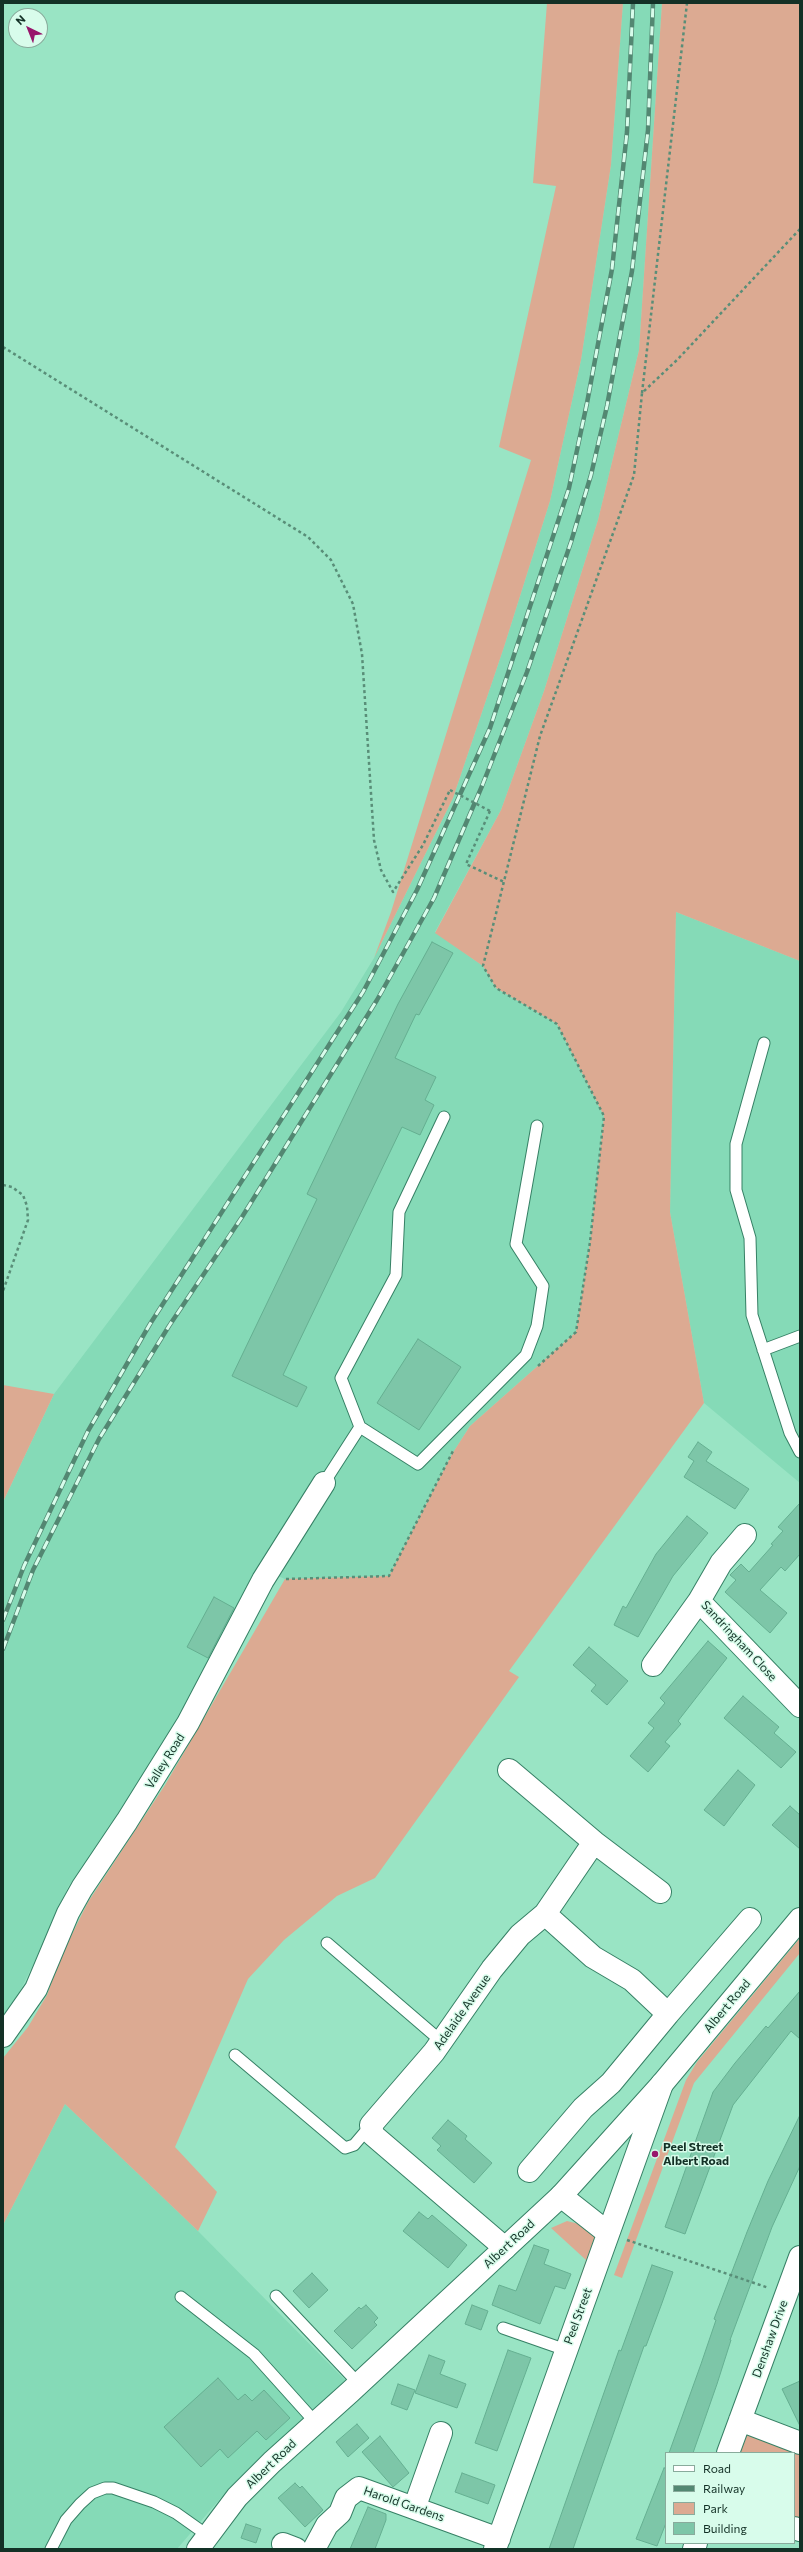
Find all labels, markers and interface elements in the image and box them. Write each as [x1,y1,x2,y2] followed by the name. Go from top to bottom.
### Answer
[8,8,48,48] north arrow
[13,12,28,27] text: N
[698,1598,780,1684] street label: Sandringham Close
[142,1731,188,1791] street label: Valley Road
[431,1971,493,2053] street label: Adelaide Avenue
[701,1977,753,2035] street label: Albert Road
[663,2140,729,2168] place label: Peel Street Albert Road
[650,2149,660,2159] marker: Peel Street Albert Road
[480,2217,538,2271] street label: Albert Road
[561,2286,595,2346] street label: Peel Street
[749,2298,791,2380] street label: Denshaw Drive
[243,2436,299,2492] street label: Albert Road
[665,2452,795,2544] legend
[703,2461,731,2475] text: Road
[703,2481,745,2495] text: Railway
[362,2483,446,2525] street label: Harold Gardens
[703,2501,728,2515] text: Park
[703,2521,747,2535] text: Building

